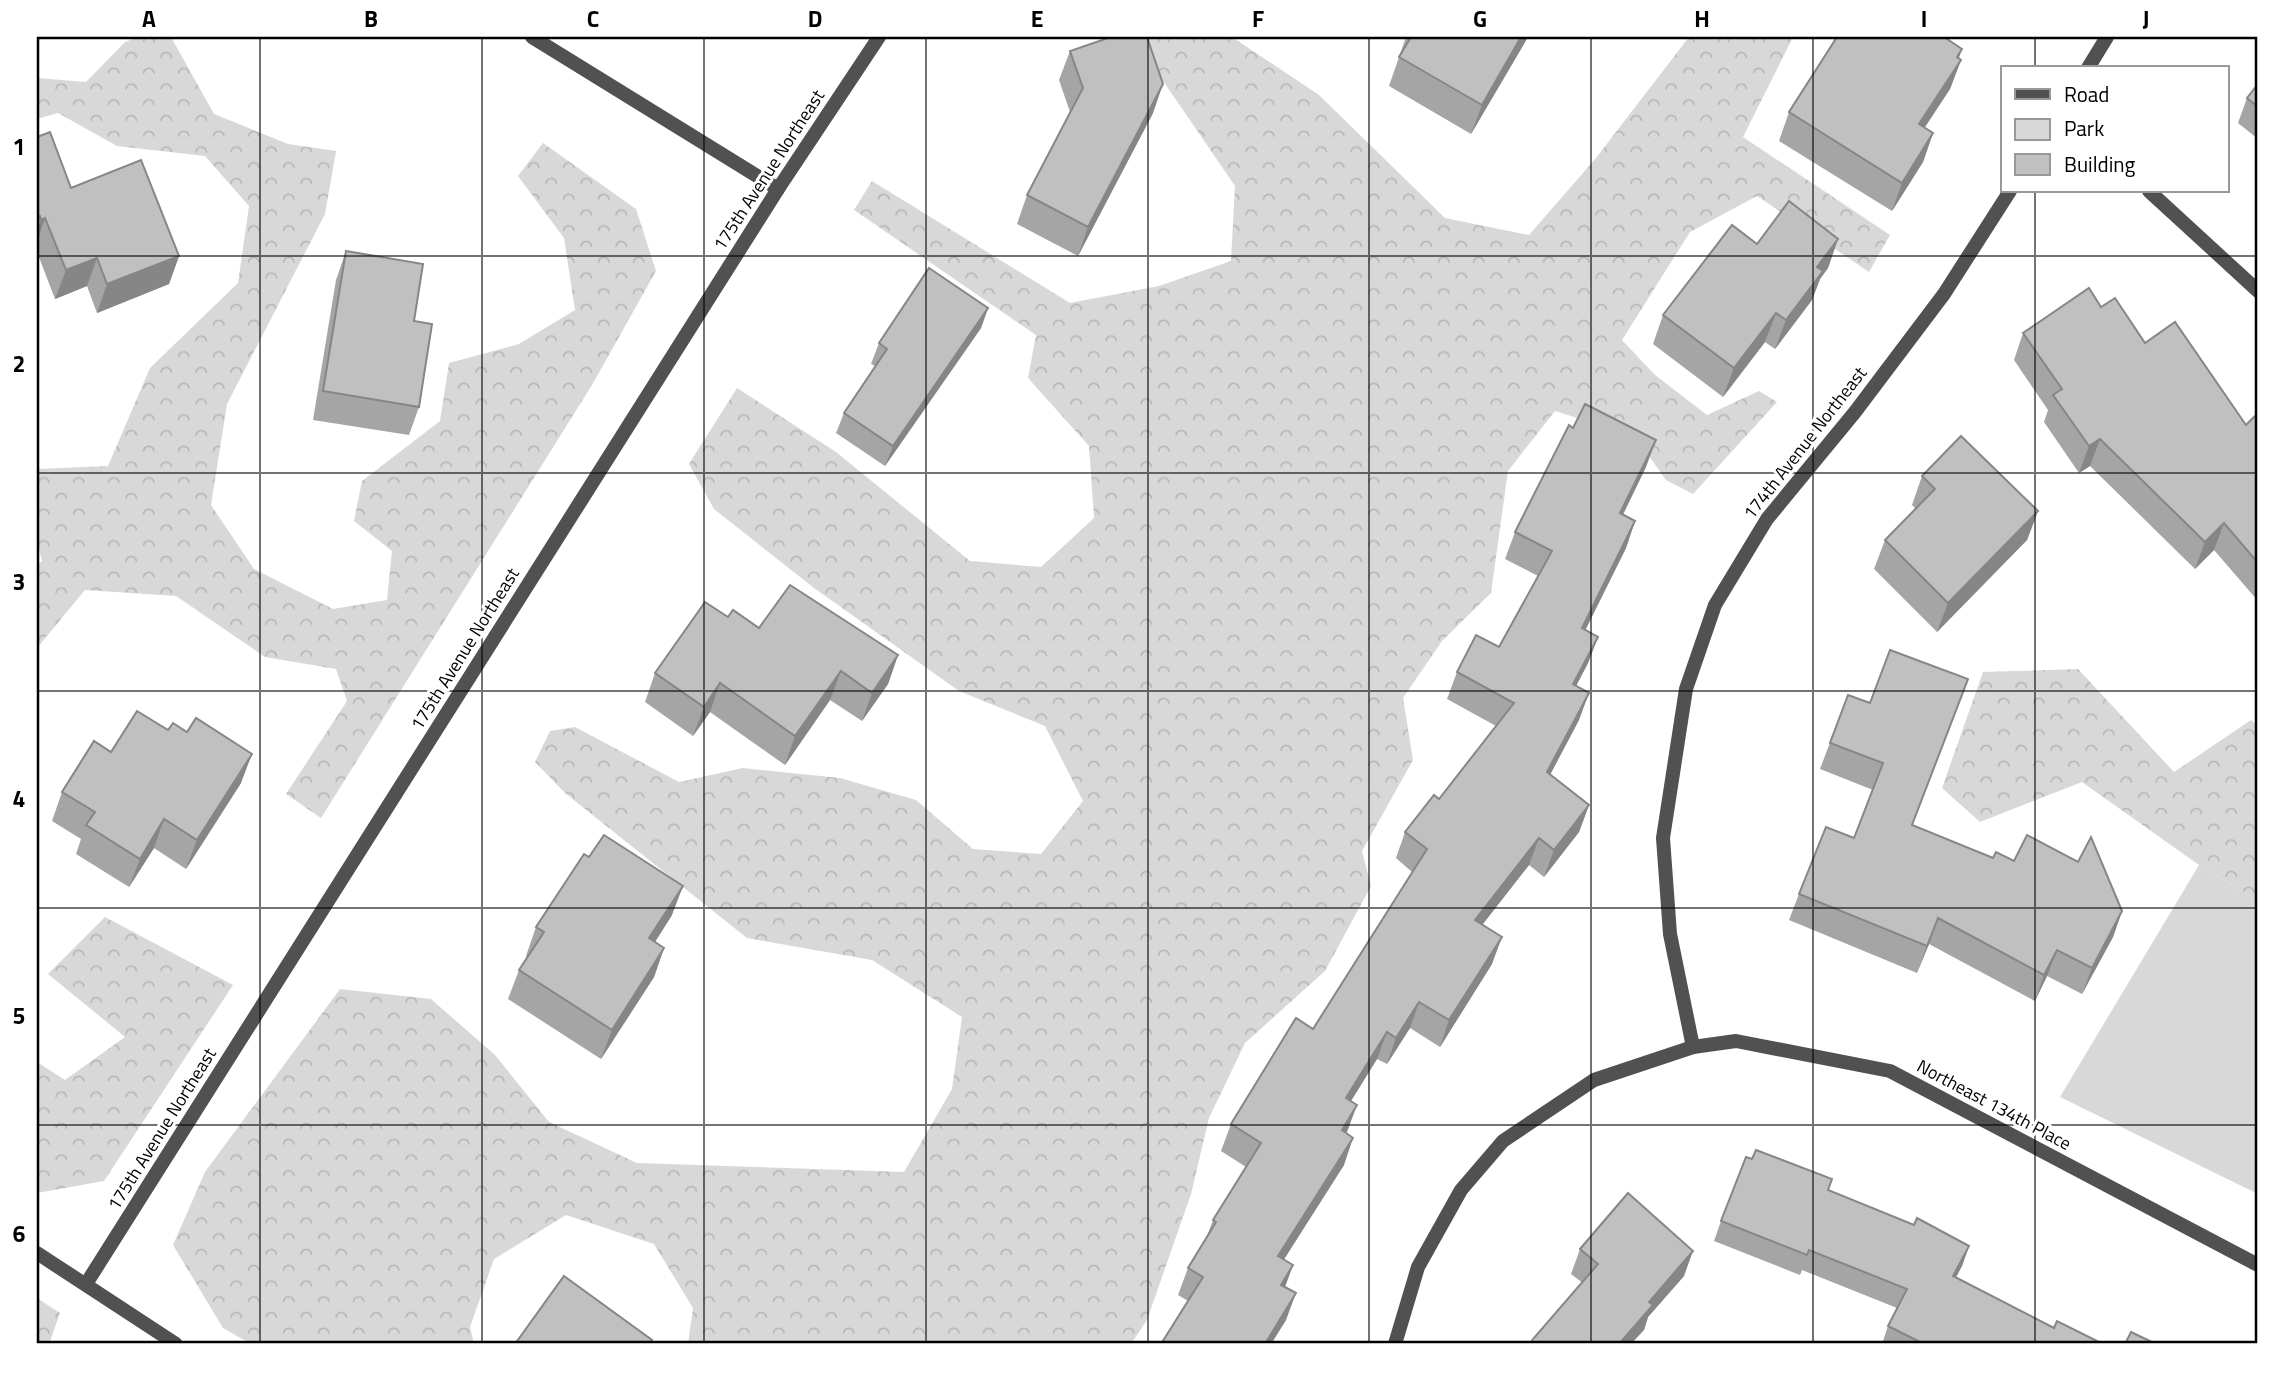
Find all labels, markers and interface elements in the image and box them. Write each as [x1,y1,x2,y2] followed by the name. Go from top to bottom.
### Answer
[142,1,156,36] text: A
[364,1,378,36] text: B
[587,1,599,36] text: C
[808,1,822,36] text: D
[1031,1,1043,36] text: E
[1252,1,1264,36] text: F
[1473,1,1487,36] text: G
[1694,1,1710,36] text: H
[1921,1,1927,36] text: I
[2143,1,2149,36] text: J
[2001,66,2228,192] legend
[2064,78,2109,110] text: Road
[706,83,831,256] street label: 175th Avenue Northeast
[2064,112,2104,144] text: Park
[13,129,25,164] text: 1
[2064,148,2136,180] text: Building
[13,346,25,381] text: 2
[1736,360,1873,525] street label: 174th Avenue Northeast
[404,562,526,735] street label: 175th Avenue Northeast
[13,564,25,599] text: 3
[13,781,25,816] text: 4
[13,998,25,1033] text: 5
[101,1042,223,1215] street label: 175th Avenue Northeast
[1912,1052,2076,1157] street label: Northeast 134th Place
[13,1216,26,1251] text: 6

